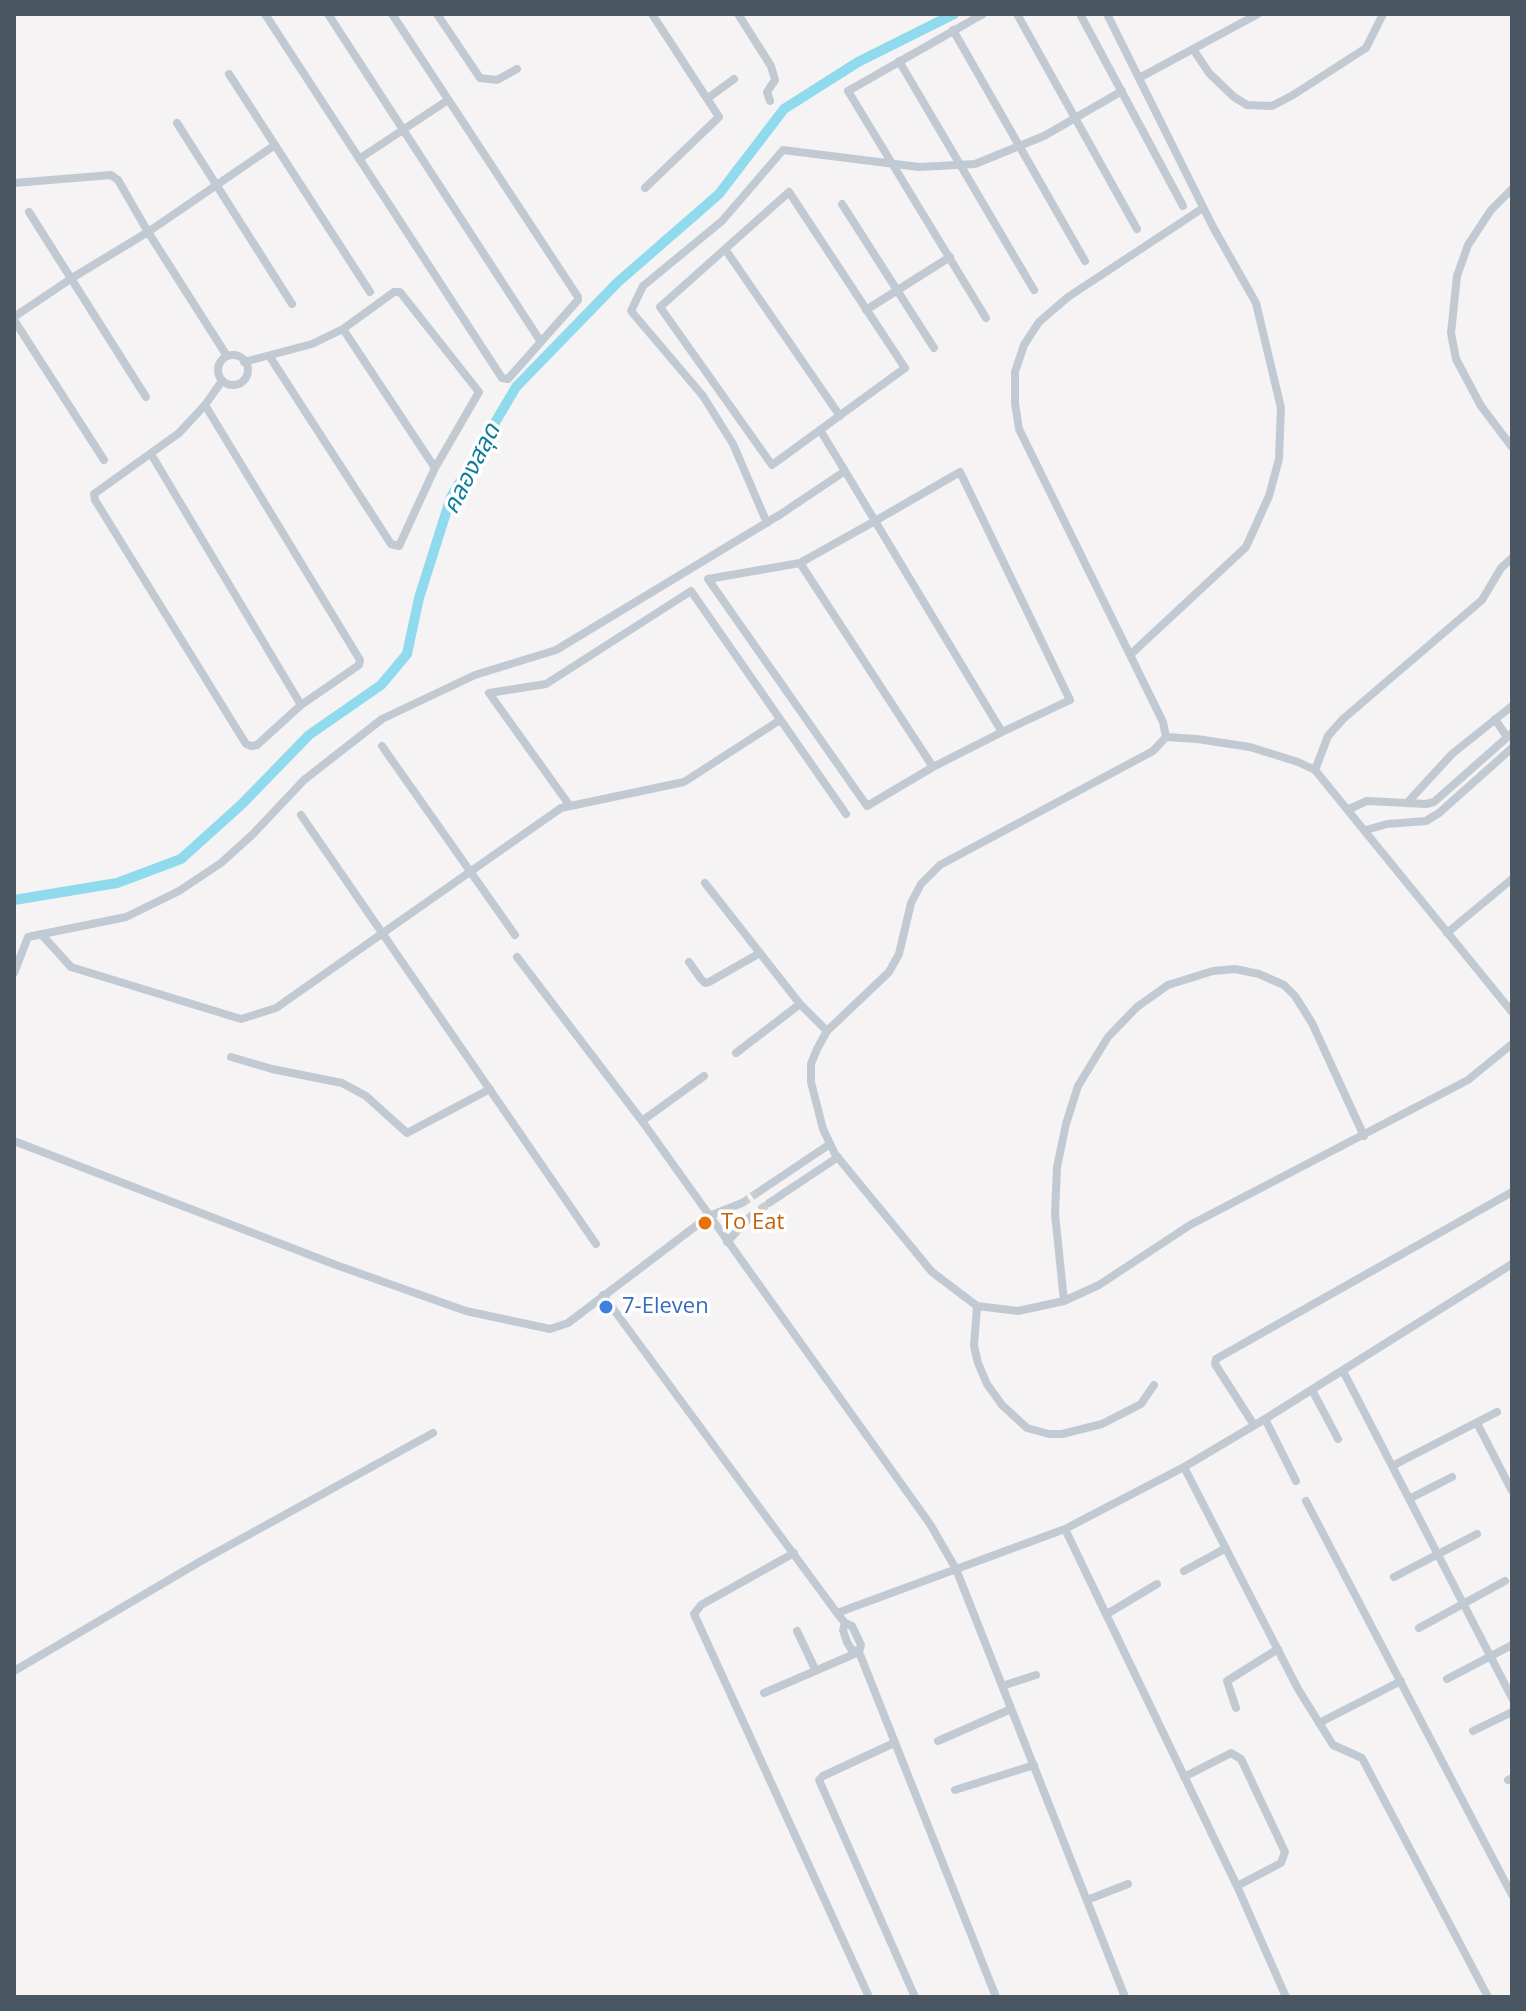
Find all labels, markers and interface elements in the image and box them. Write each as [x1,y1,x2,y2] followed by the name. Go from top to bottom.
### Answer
[437,419,507,519] water label: คลองสลุด
[721,1210,784,1236] place label: To Eat
[696,1214,714,1232] marker: To Eat
[622,1294,709,1320] place label: 7-Eleven
[597,1298,615,1316] marker: 7-Eleven

